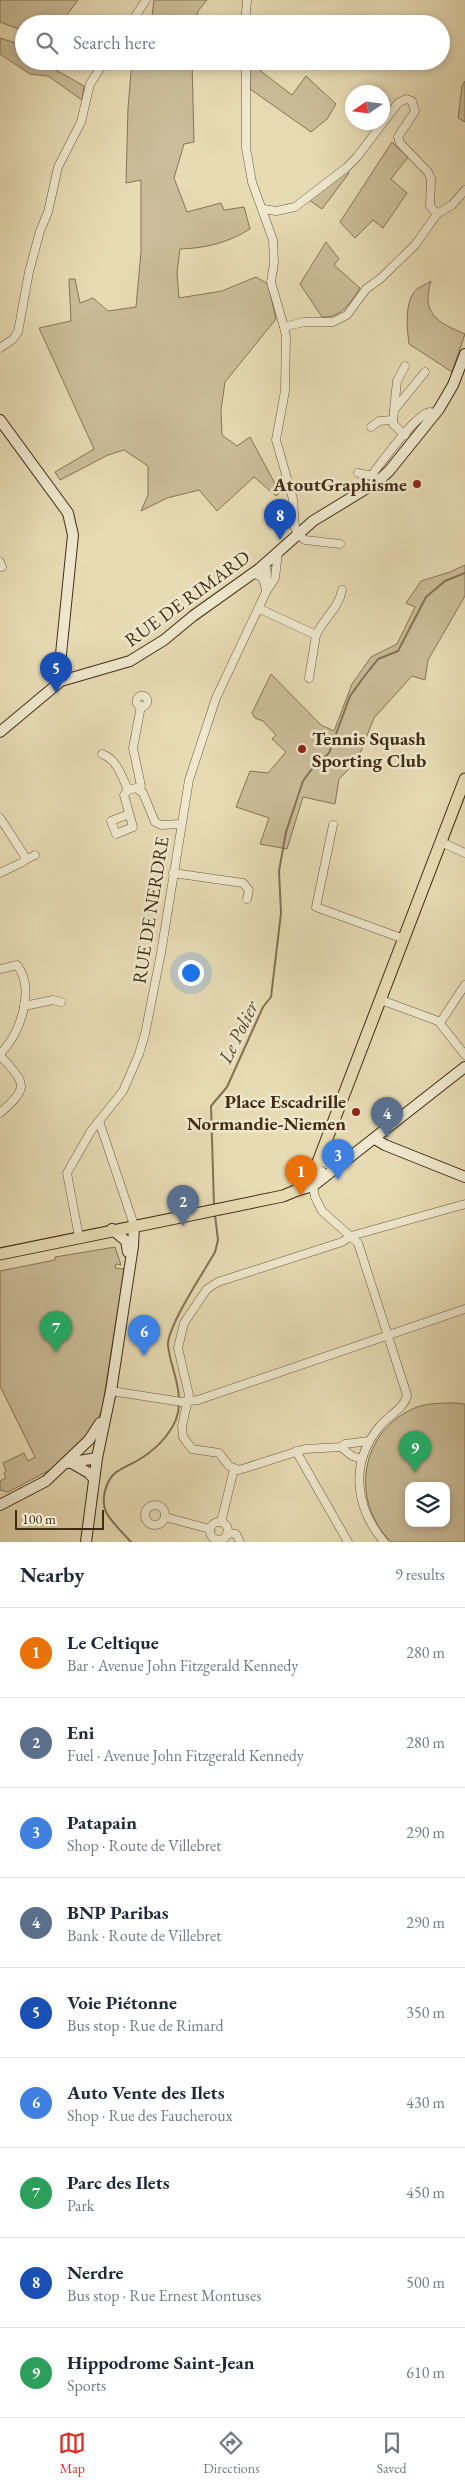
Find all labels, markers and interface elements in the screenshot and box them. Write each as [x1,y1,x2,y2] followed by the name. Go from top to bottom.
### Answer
[15,15,450,70] search box
[33,29,61,57] icon: search
[73,30,155,55] text: Search here
[345,85,390,130] north arrow
[272,472,407,497] place label: AtoutGraphisme
[411,478,423,490] marker: AtoutGraphisme
[264,499,296,540] pin: 8
[120,544,255,652] street label: RUE DE RIMARD
[40,652,72,693] pin: 5
[312,726,426,773] place label: Tennis Squash Sporting Club
[296,743,308,755] marker: Tennis Squash Sporting Club
[127,834,175,986] street label: RUE DE NERDRE
[178,960,204,986] your location
[211,995,265,1069] water label: Le Polier
[187,1089,346,1136] place label: Place Escadrille Normandie-Niemen
[371,1097,403,1138] pin: 4
[350,1106,362,1118] marker: Place Escadrille Normandie-Niemen
[322,1139,354,1180] pin: 3
[285,1155,317,1196] pin: 1
[167,1185,199,1226] pin: 2
[40,1311,72,1352] pin: 7
[128,1315,160,1356] pin: 6
[399,1431,431,1472] pin: 9
[405,1482,450,1527] map controls
[405,1482,450,1527] button: layers
[15,1507,104,1530] scale bar
[22,1510,56,1528] text: 100 m
[20,1561,84,1588] text: Nearby
[395,1564,445,1585] text: 9 results
[67,1630,159,1655] text: Le Celtique
[32,1642,40,1663] text: 1
[406,1642,445,1663] text: 280 m
[67,1655,298,1676] text: Bar · Avenue John Fitzgerald Kennedy
[67,1720,94,1745] text: Eni
[32,1732,40,1753] text: 2
[406,1732,445,1753] text: 280 m
[67,1745,304,1766] text: Fuel · Avenue John Fitzgerald Kennedy
[67,1810,137,1835] text: Patapain
[32,1822,40,1843] text: 3
[406,1822,445,1843] text: 290 m
[67,1835,221,1856] text: Shop · Route de Villebret
[67,1900,169,1925] text: BNP Paribas
[32,1912,40,1933] text: 4
[406,1912,445,1933] text: 290 m
[67,1925,221,1946] text: Bank · Route de Villebret
[67,1990,177,2015] text: Voie Piétonne
[32,2002,40,2023] text: 5
[406,2002,445,2023] text: 350 m
[67,2015,224,2036] text: Bus stop · Rue de Rimard
[67,2080,225,2105] text: Auto Vente des Ilets
[32,2092,40,2113] text: 6
[406,2092,445,2113] text: 430 m
[67,2105,233,2126] text: Shop · Rue des Faucheroux
[67,2170,170,2195] text: Parc des Ilets
[32,2182,40,2203] text: 7
[406,2182,445,2203] text: 450 m
[67,2195,94,2216] text: Park
[67,2260,124,2285] text: Nerdre
[32,2272,40,2293] text: 8
[406,2272,445,2293] text: 500 m
[67,2285,261,2306] text: Bus stop · Rue Ernest Montuses
[67,2350,254,2375] text: Hippodrome Saint-Jean
[32,2362,40,2383] text: 9
[406,2362,445,2383] text: 610 m
[67,2375,106,2396] text: Sports
[58,2429,86,2477] tab: Map
[203,2429,260,2477] tab: Directions
[377,2429,407,2477] tab: Saved

